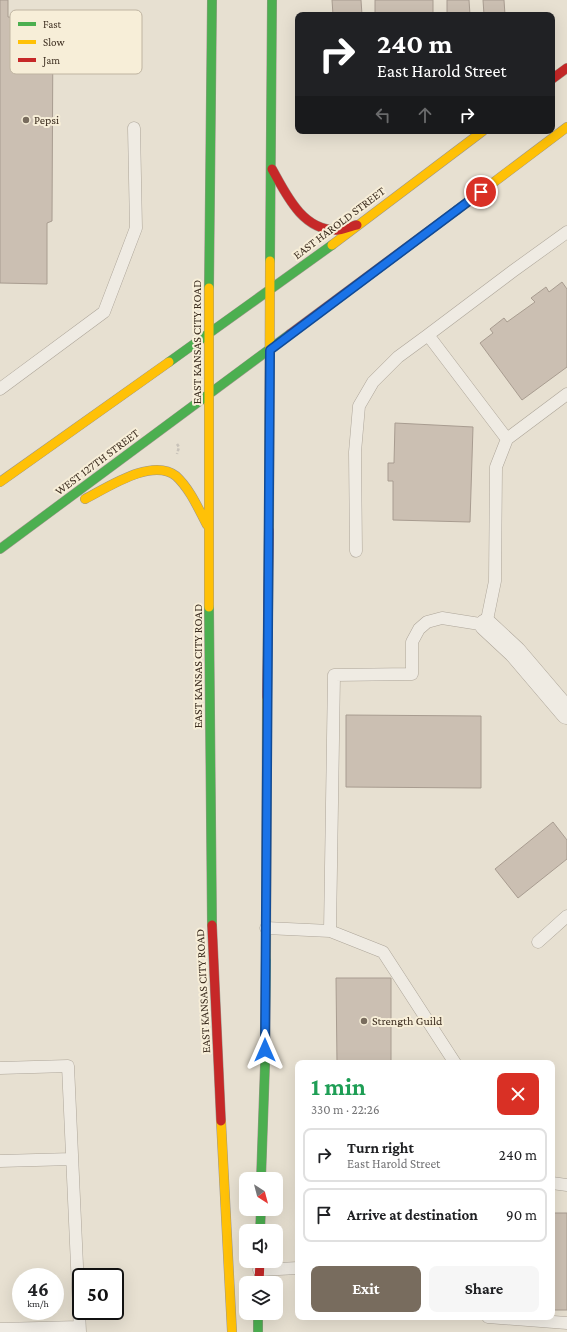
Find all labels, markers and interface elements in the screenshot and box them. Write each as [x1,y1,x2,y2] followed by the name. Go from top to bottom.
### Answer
[10,10,142,74] legend
[43,18,62,30] text: Fast
[311,28,363,80] icon: right
[377,28,452,59] text: 240 m
[43,36,65,48] text: Slow
[42,54,60,67] text: Jam
[377,61,506,81] text: East Harold Street
[372,104,394,126] icon: left
[414,104,436,126] icon: ahead
[456,104,478,126] icon: right
[34,113,59,127] place label: Pepsi
[21,115,31,125] marker: Pepsi
[464,175,498,209] pin
[470,181,492,203] icon: arrive
[290,184,388,262] street label: EAST HAROLD STREET
[190,280,204,404] street label: EAST KANSAS CITY ROAD
[52,425,142,498] street label: WEST 127TH STREET
[191,604,205,728] street label: EAST KANSAS CITY ROAD
[193,929,213,1053] street label: EAST KANSAS CITY ROAD
[372,1014,443,1028] place label: Strength Guild
[359,1016,369,1026] marker: Strength Guild
[244,1029,286,1071] position arrow
[311,1073,366,1100] text: 1 min
[497,1073,539,1115] button: close
[311,1102,380,1117] text: 330 m · 22:26
[347,1140,414,1156] text: Turn right
[313,1144,335,1166] icon: right
[499,1147,537,1163] text: 240 m
[347,1156,440,1171] text: East Harold Street
[239,1172,283,1216] north arrow
[239,1172,283,1320] map controls
[313,1204,335,1226] icon: arrive
[347,1207,478,1223] text: Arrive at destination
[506,1207,537,1223] text: 90 m
[239,1224,283,1268] button: sound
[311,1266,421,1312] button: Exit
[429,1266,539,1312] button: Share
[72,1268,124,1320] speed limit sign: 50
[239,1276,283,1320] button: layers
[27,1278,49,1300] text: 46
[27,1298,49,1309] text: km/h

